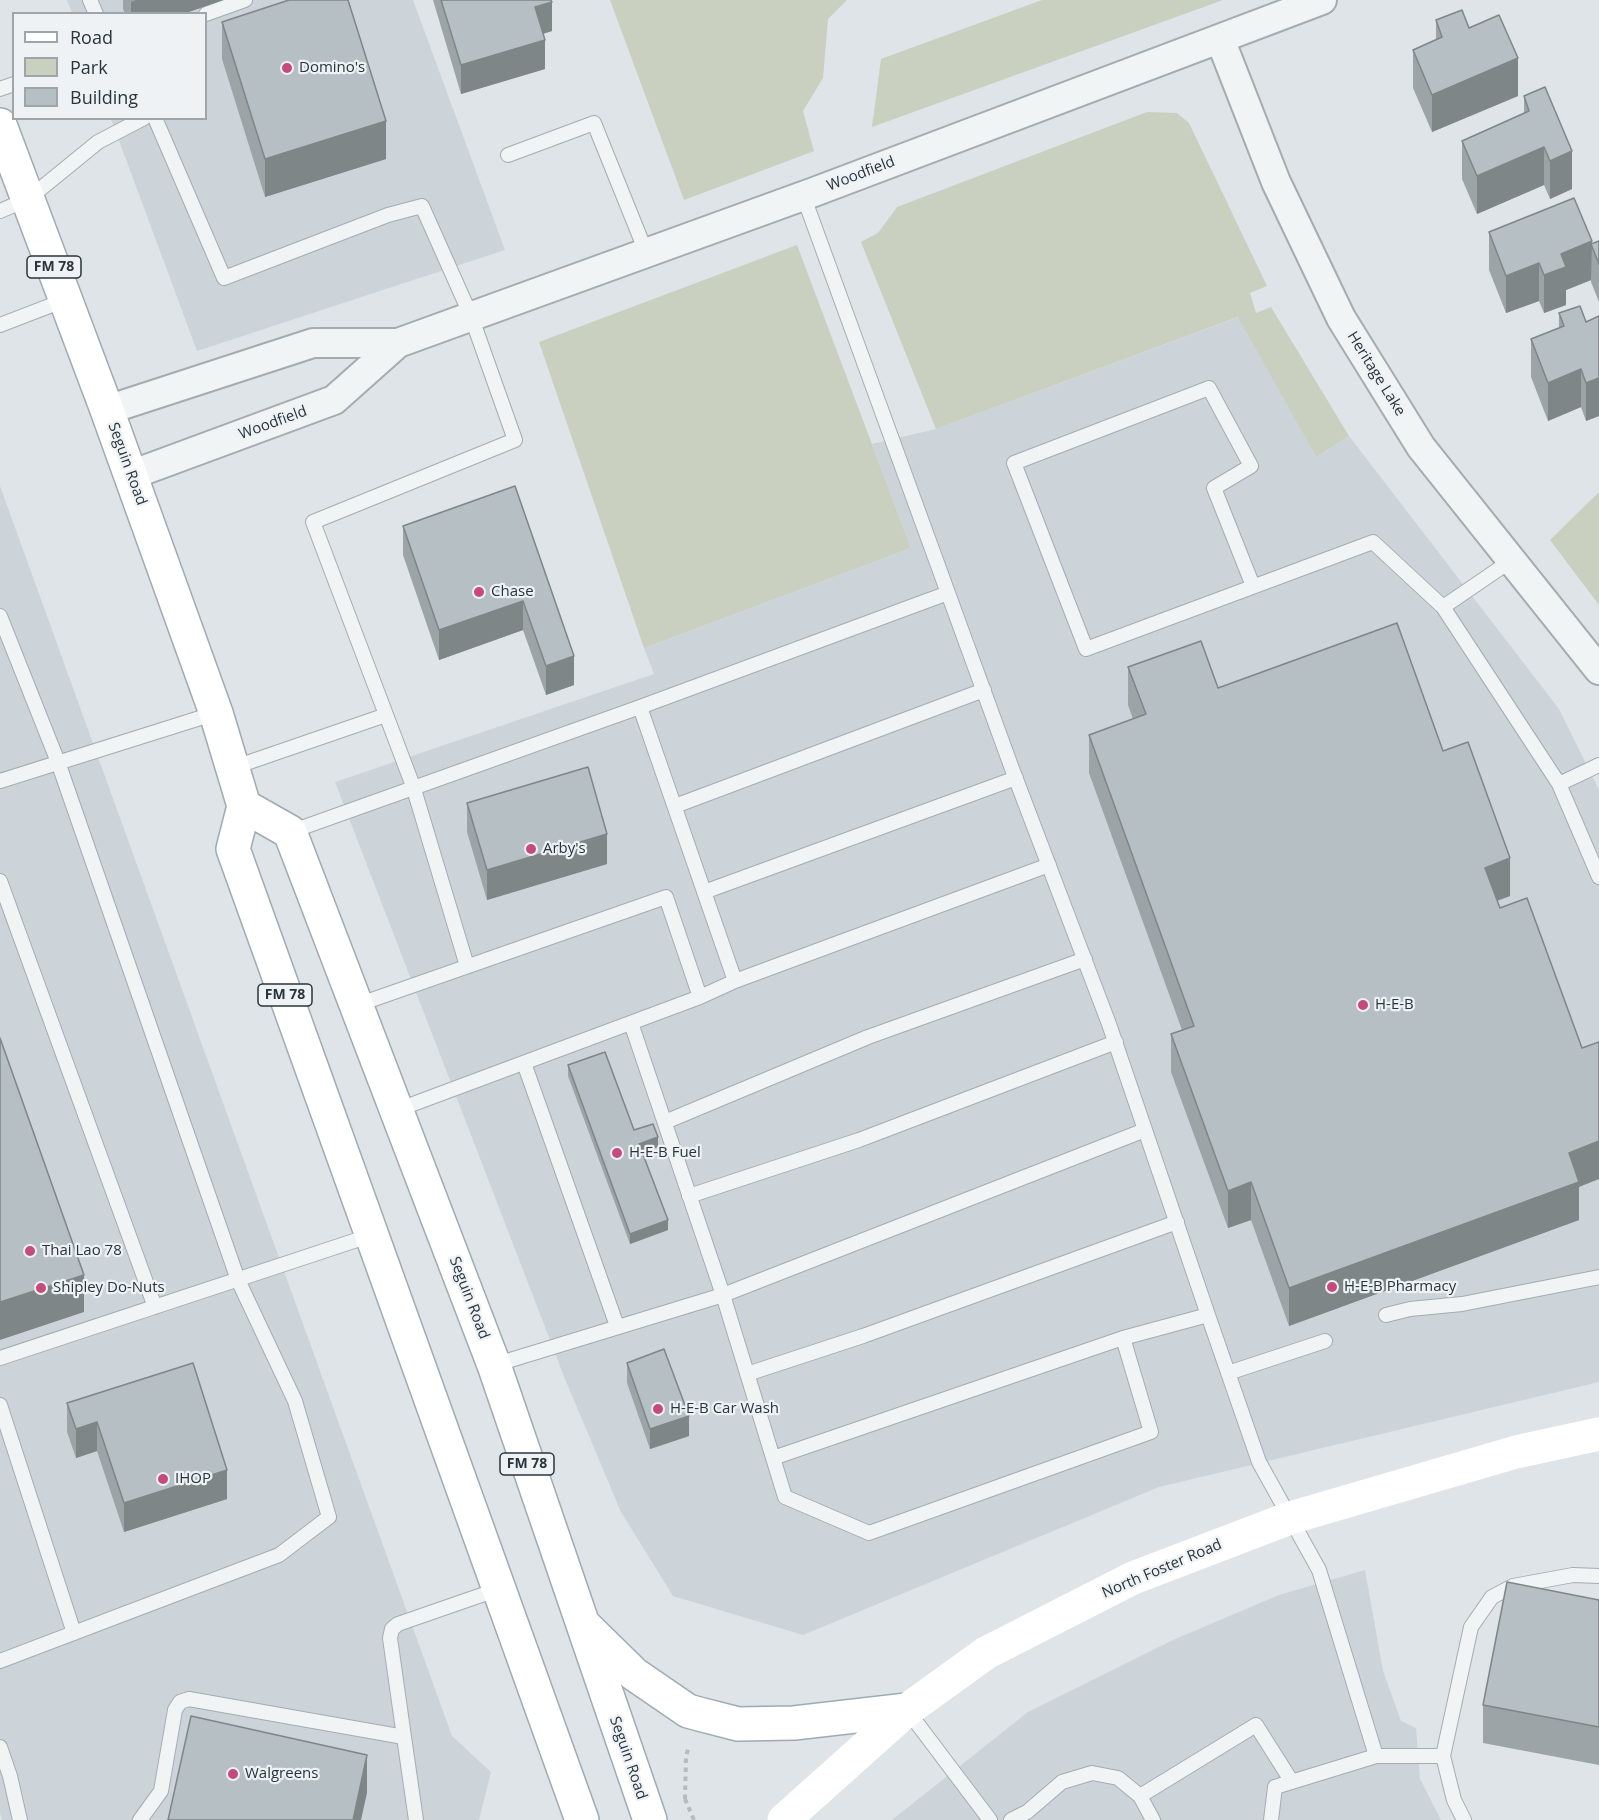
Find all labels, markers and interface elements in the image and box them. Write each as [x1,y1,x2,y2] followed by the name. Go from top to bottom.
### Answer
[12,12,207,120] legend
[70,25,113,49] text: Road
[70,55,108,79] text: Park
[299,59,365,77] place label: Domino's
[280,61,294,75] marker: Domino's
[70,85,138,109] text: Building
[824,153,898,195] street label: Woodfield
[27,256,81,278] road number: FM 78
[1343,329,1409,419] street label: Heritage Lake
[236,402,310,444] street label: Woodfield
[104,420,150,508] street label: Seguin Road
[491,583,534,601] place label: Chase
[472,585,486,599] marker: Chase
[543,840,586,858] place label: Arby's
[524,842,538,856] marker: Arby's
[258,984,312,1006] road number: FM 78
[1375,996,1414,1014] place label: H-E-B
[1356,998,1370,1012] marker: H-E-B
[629,1144,701,1162] place label: H-E-B Fuel
[610,1146,624,1160] marker: H-E-B Fuel
[42,1242,122,1260] place label: Thai Lao 78
[23,1244,37,1258] marker: Thai Lao 78
[445,1254,493,1342] street label: Seguin Road
[1344,1278,1456,1296] place label: H-E-B Pharmacy
[53,1279,165,1297] place label: Shipley Do-Nuts
[1325,1280,1339,1294] marker: H-E-B Pharmacy
[34,1281,48,1295] marker: Shipley Do-Nuts
[670,1400,779,1418] place label: H-E-B Car Wash
[651,1402,665,1416] marker: H-E-B Car Wash
[500,1453,554,1475] road number: FM 78
[175,1470,211,1488] place label: IHOP
[156,1472,170,1486] marker: IHOP
[1099,1536,1225,1602] street label: North Foster Road
[605,1714,651,1802] street label: Seguin Road
[245,1765,318,1783] place label: Walgreens
[226,1767,240,1781] marker: Walgreens

